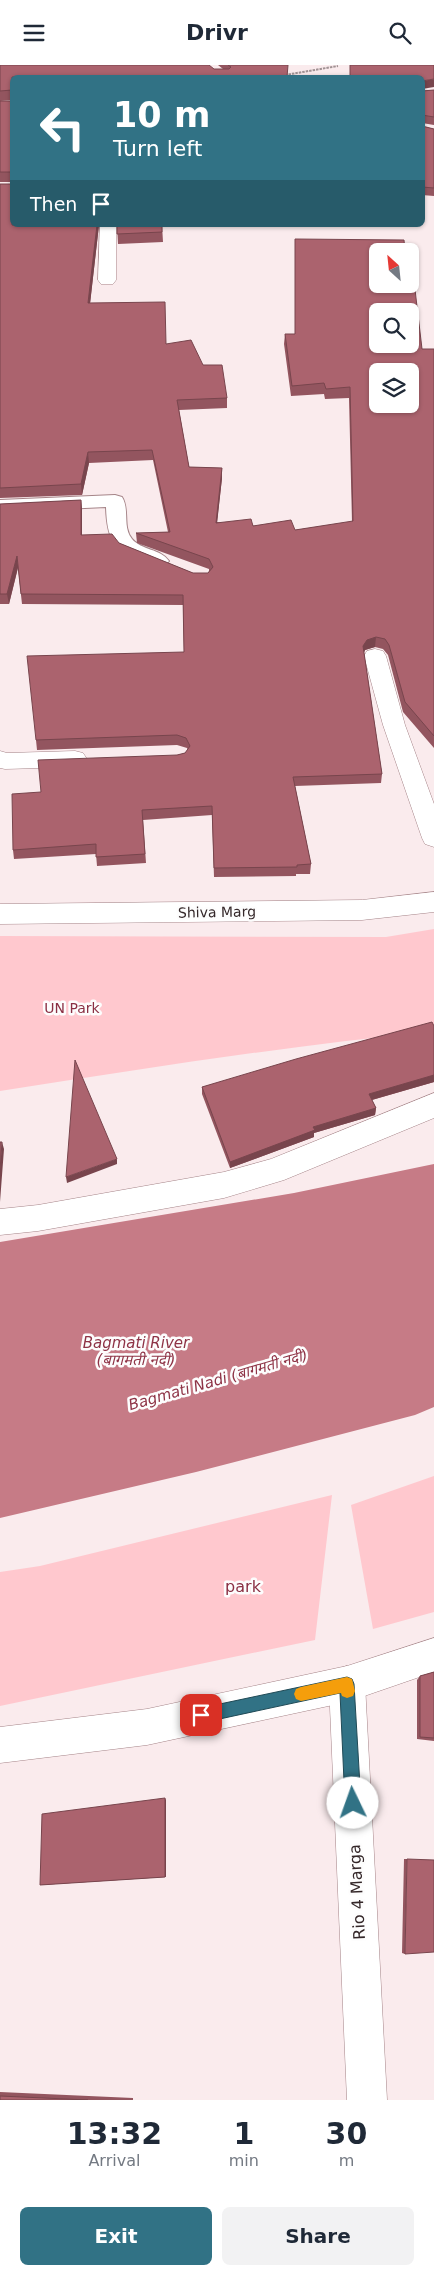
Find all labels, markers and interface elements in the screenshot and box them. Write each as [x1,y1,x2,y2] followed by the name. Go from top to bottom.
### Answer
[20,19,48,47] icon: menu
[386,19,414,47] icon: search
[186,20,248,45] text: Drivr
[30,95,95,160] icon: left
[113,95,210,135] text: 10 m
[113,136,202,161] text: Turn left
[87,190,115,218] icon: arrive
[30,193,77,215] text: Then
[369,243,419,293] north arrow
[369,243,419,413] map controls
[369,303,419,353] button: search
[369,363,419,413] button: layers
[178,903,256,921] street label: Shiva Marg
[44,1000,101,1016] park label: UN Park
[83,1334,190,1369] water label: Bagmati River (बागमती नदी)
[126,1346,310,1414] water label: Bagmati Nadi (बागमती नदी)
[225,1577,262,1596] park label: park
[180,1694,222,1736] pin
[187,1701,215,1729] icon: arrive
[326,1776,378,1828] position arrow
[345,1844,369,1940] street label: Rio 4 Marga
[67,2116,162,2151] text: 13:32
[233,2116,254,2151] text: 1
[326,2116,367,2151] text: 30
[88,2151,140,2170] text: Arrival
[229,2151,259,2170] text: min
[339,2151,354,2170] text: m
[20,2207,212,2265] button: Exit
[222,2207,414,2265] button: Share

